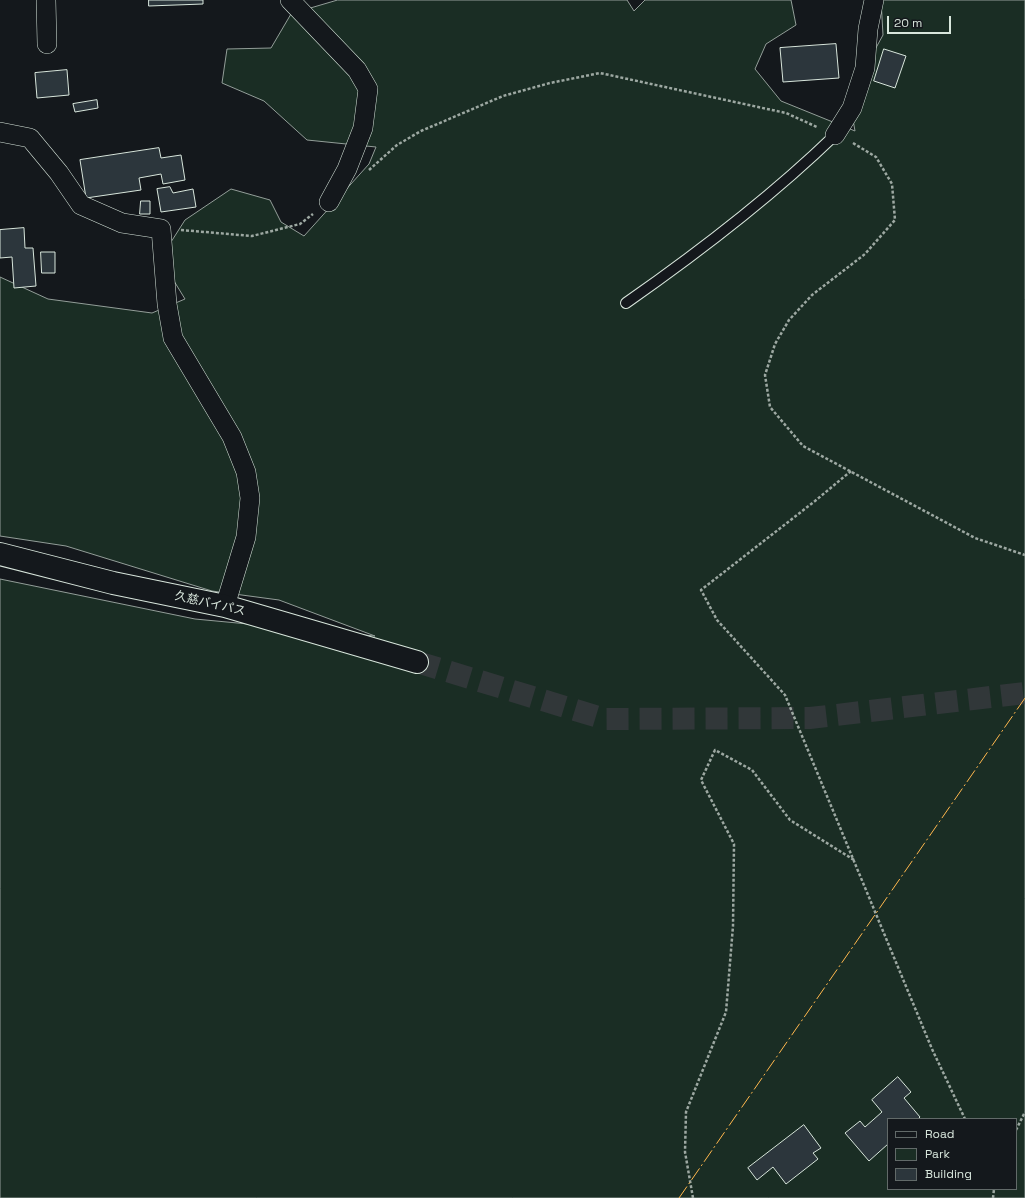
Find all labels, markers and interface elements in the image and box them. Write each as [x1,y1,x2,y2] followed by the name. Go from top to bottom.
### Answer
[889,8,953,34] scale bar
[894,15,922,31] text: 20 m
[173,589,247,619] street label: 久慈バイパス
[887,1118,1017,1190] legend
[925,1126,954,1142] text: Road
[925,1146,950,1162] text: Park
[925,1166,972,1182] text: Building

